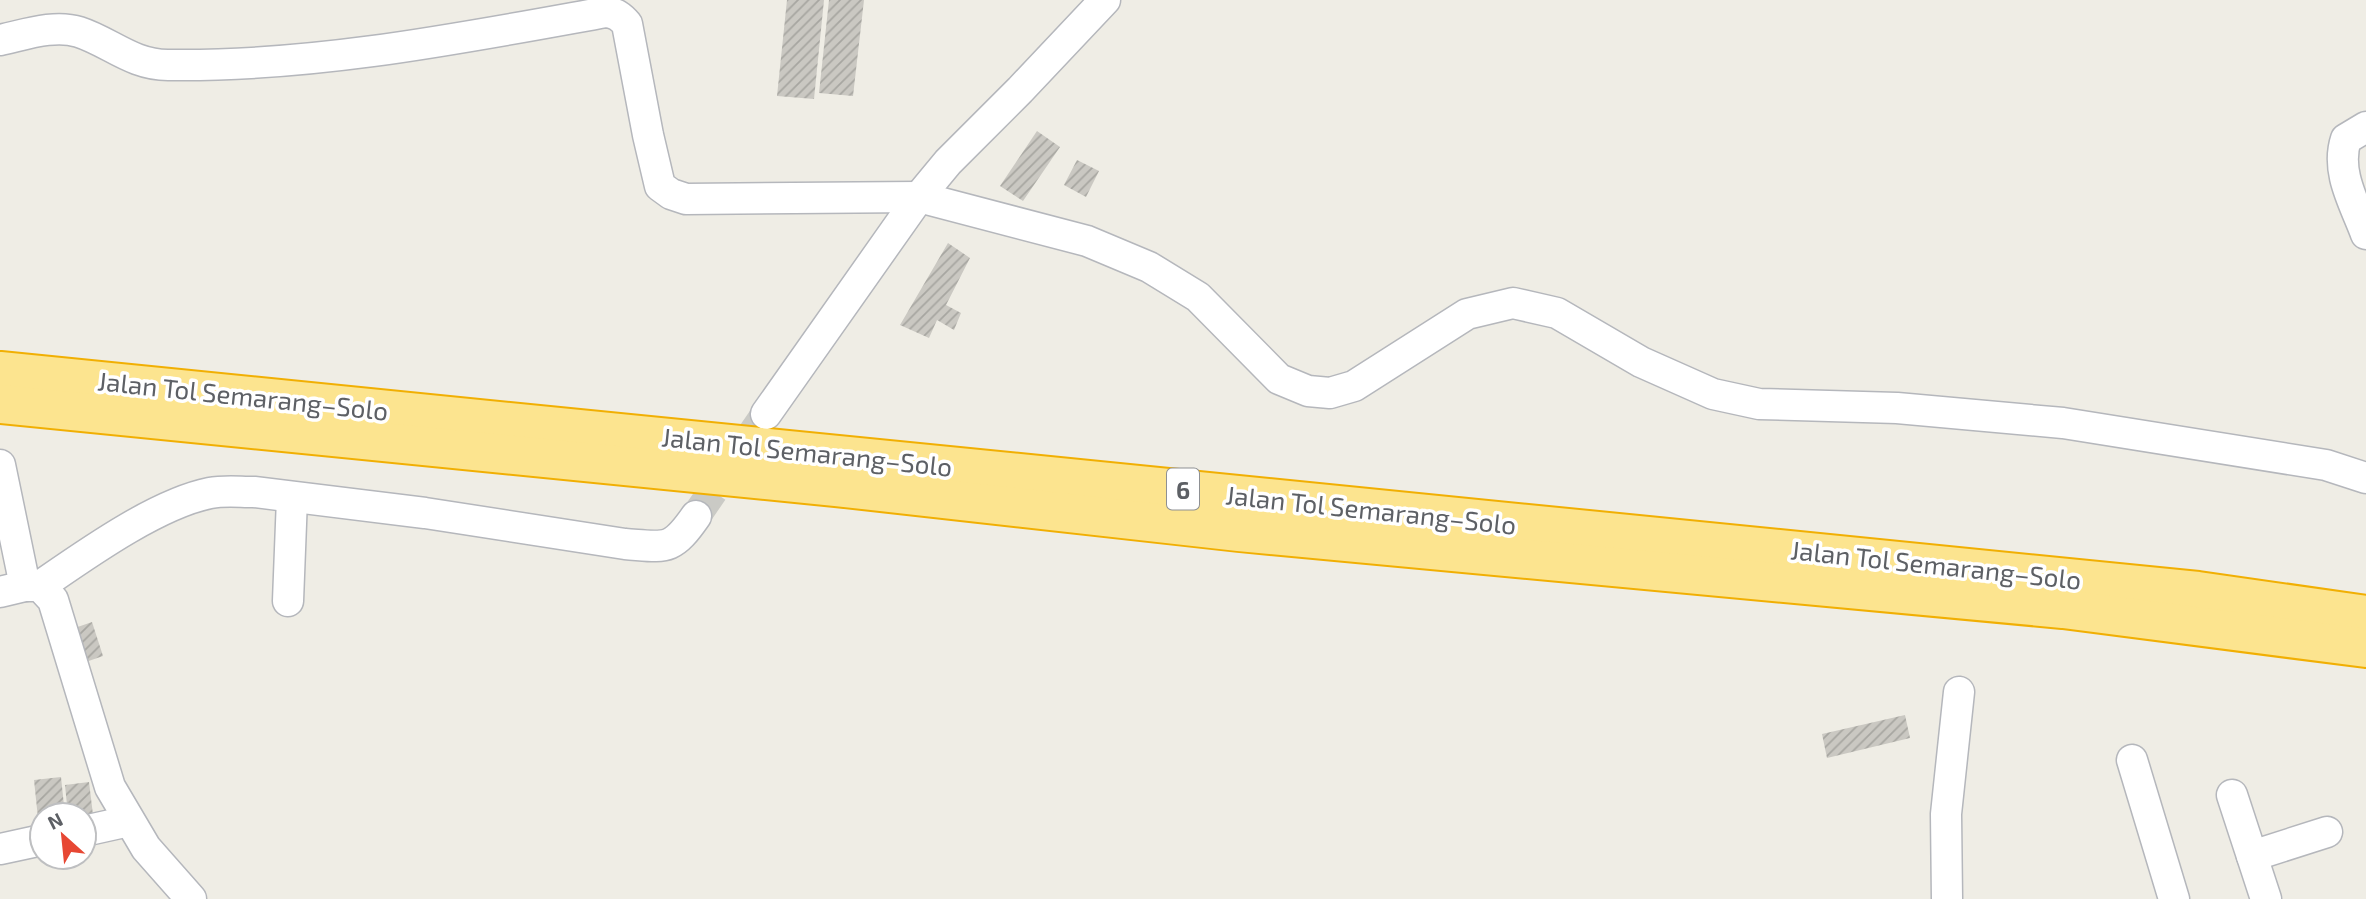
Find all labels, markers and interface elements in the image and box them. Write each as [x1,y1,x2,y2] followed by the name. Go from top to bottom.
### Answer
[96,364,390,426] street label: Jalan Tol Semarang–Solo
[660,420,954,482] street label: Jalan Tol Semarang–Solo
[1167,468,1199,510] road number: 6
[1224,478,1518,540] street label: Jalan Tol Semarang–Solo
[1789,533,2083,595] street label: Jalan Tol Semarang–Solo
[28,801,98,871] north arrow
[44,807,66,834] text: N

